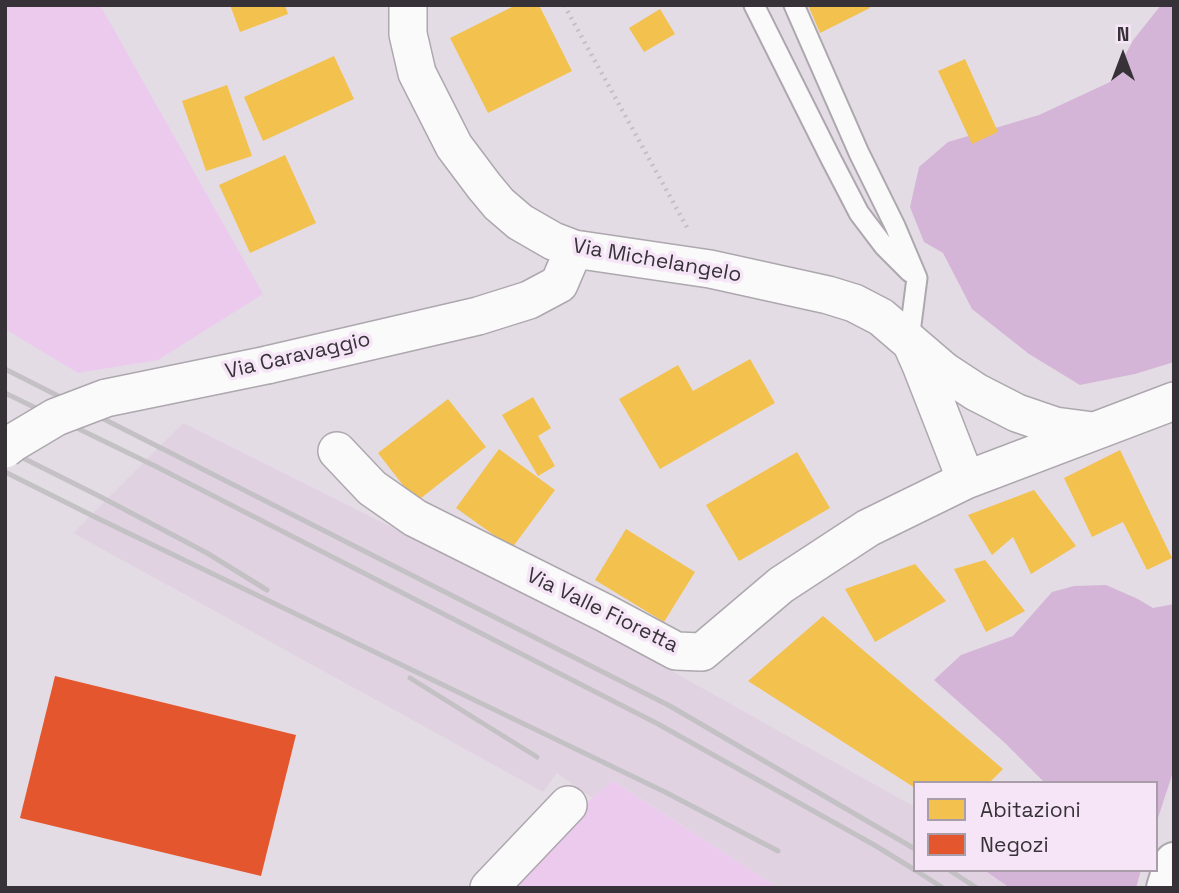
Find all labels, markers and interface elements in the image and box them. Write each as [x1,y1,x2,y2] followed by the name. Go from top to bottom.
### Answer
[1088,21,1158,91] north arrow
[1117,22,1129,47] text: N
[571,234,743,288] street label: Via Michelangelo
[223,327,373,385] street label: Via Caravaggio
[522,563,682,659] street label: Via Valle Fioretta
[913,781,1158,872] legend
[980,796,1081,823] text: Abitazioni
[980,831,1049,858] text: Negozi

